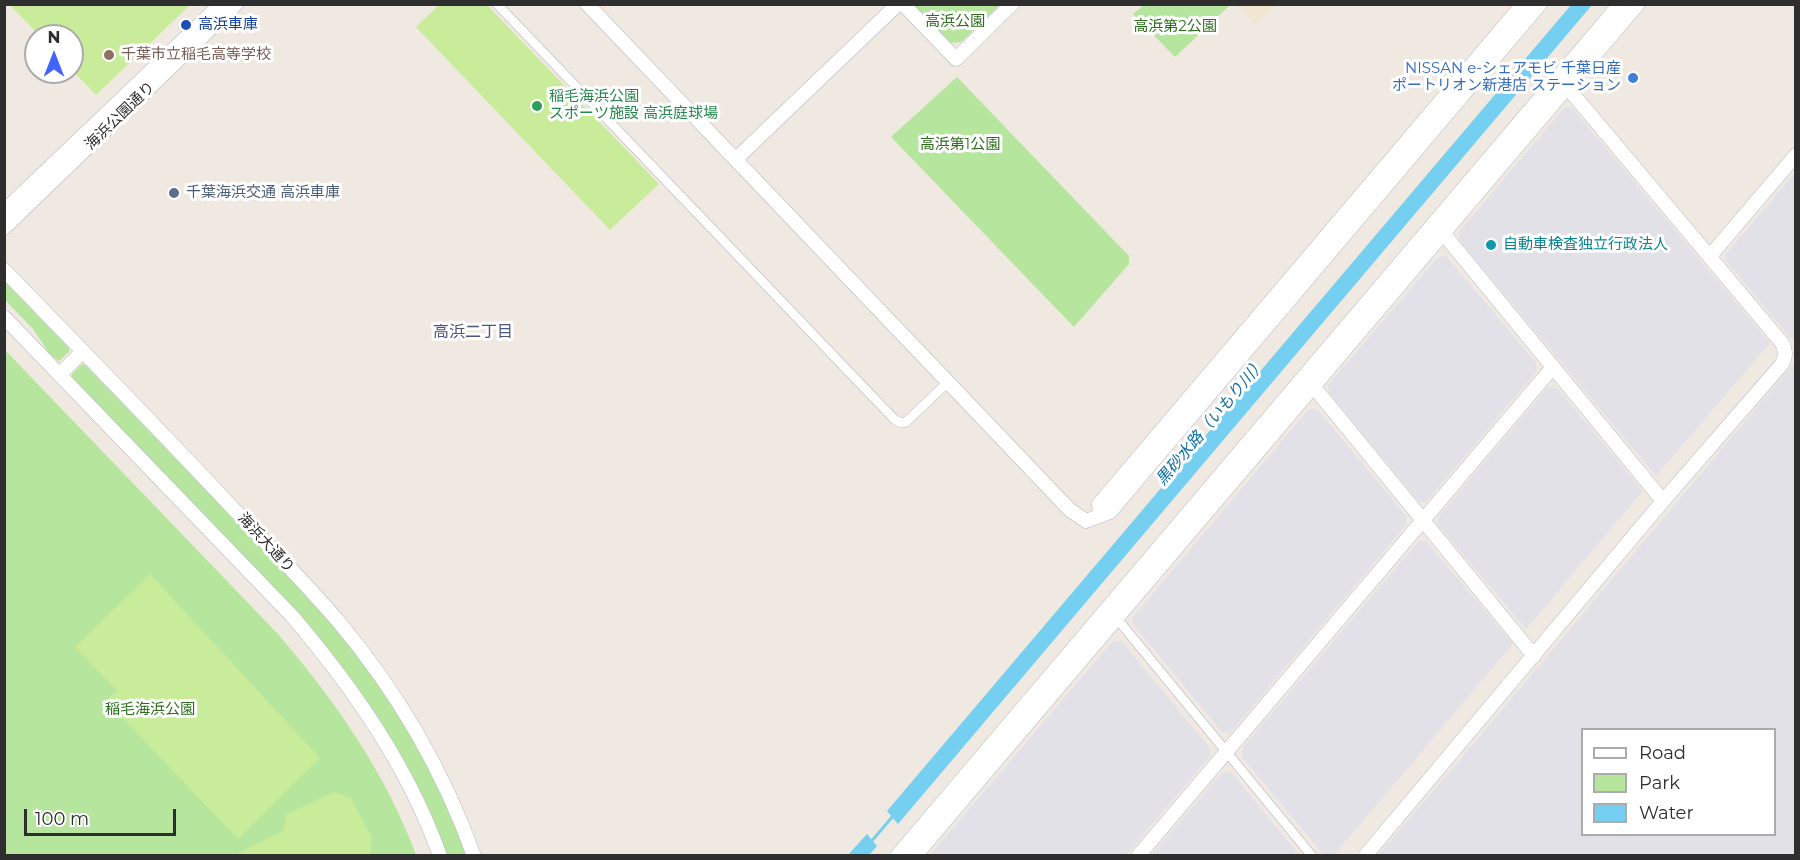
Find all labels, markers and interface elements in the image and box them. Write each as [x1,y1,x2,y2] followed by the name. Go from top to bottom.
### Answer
[925,13,985,31] park label: 高浜公園
[198,16,258,34] place label: 高浜車庫
[179,18,193,32] marker: 高浜車庫
[1133,18,1217,36] park label: 高浜第2公園
[24,24,84,84] north arrow
[48,28,60,47] text: N
[121,46,271,64] place label: 千葉市立稲毛高等学校
[102,48,116,62] marker: 千葉市立稲毛高等学校
[1392,60,1621,95] place label: NISSAN e-シェアモビ 千葉日産 ポートリオン新港店 ステーション
[1626,71,1640,85] marker: NISSAN e-シェアモビ 千葉日産 ポートリオン新港店 ステーション
[81,78,159,154] street label: 海浜公園通り
[549,88,718,123] place label: 稲毛海浜公園 スポーツ施設 高浜庭球場
[530,99,544,113] marker: 稲毛海浜公園 スポーツ施設 高浜庭球場
[920,136,1000,154] park label: 高浜第1公園
[186,184,340,202] place label: 千葉海浜交通 高浜車庫
[167,186,181,200] marker: 千葉海浜交通 高浜車庫
[1503,236,1668,254] place label: 自動車検査独立行政法人
[1484,238,1498,252] marker: 自動車検査独立行政法人
[433,322,513,342] district label: 高浜二丁目
[1152,355,1270,489] water label: 黒砂水路（いもり川）
[234,509,298,577] street label: 海浜大通り
[105,701,195,719] park label: 稲毛海浜公園
[1581,728,1776,836] legend
[1639,742,1686,764] text: Road
[1639,772,1680,794] text: Park
[27,797,178,835] scale bar
[1639,802,1694,824] text: Water
[35,808,89,830] text: 100 m

